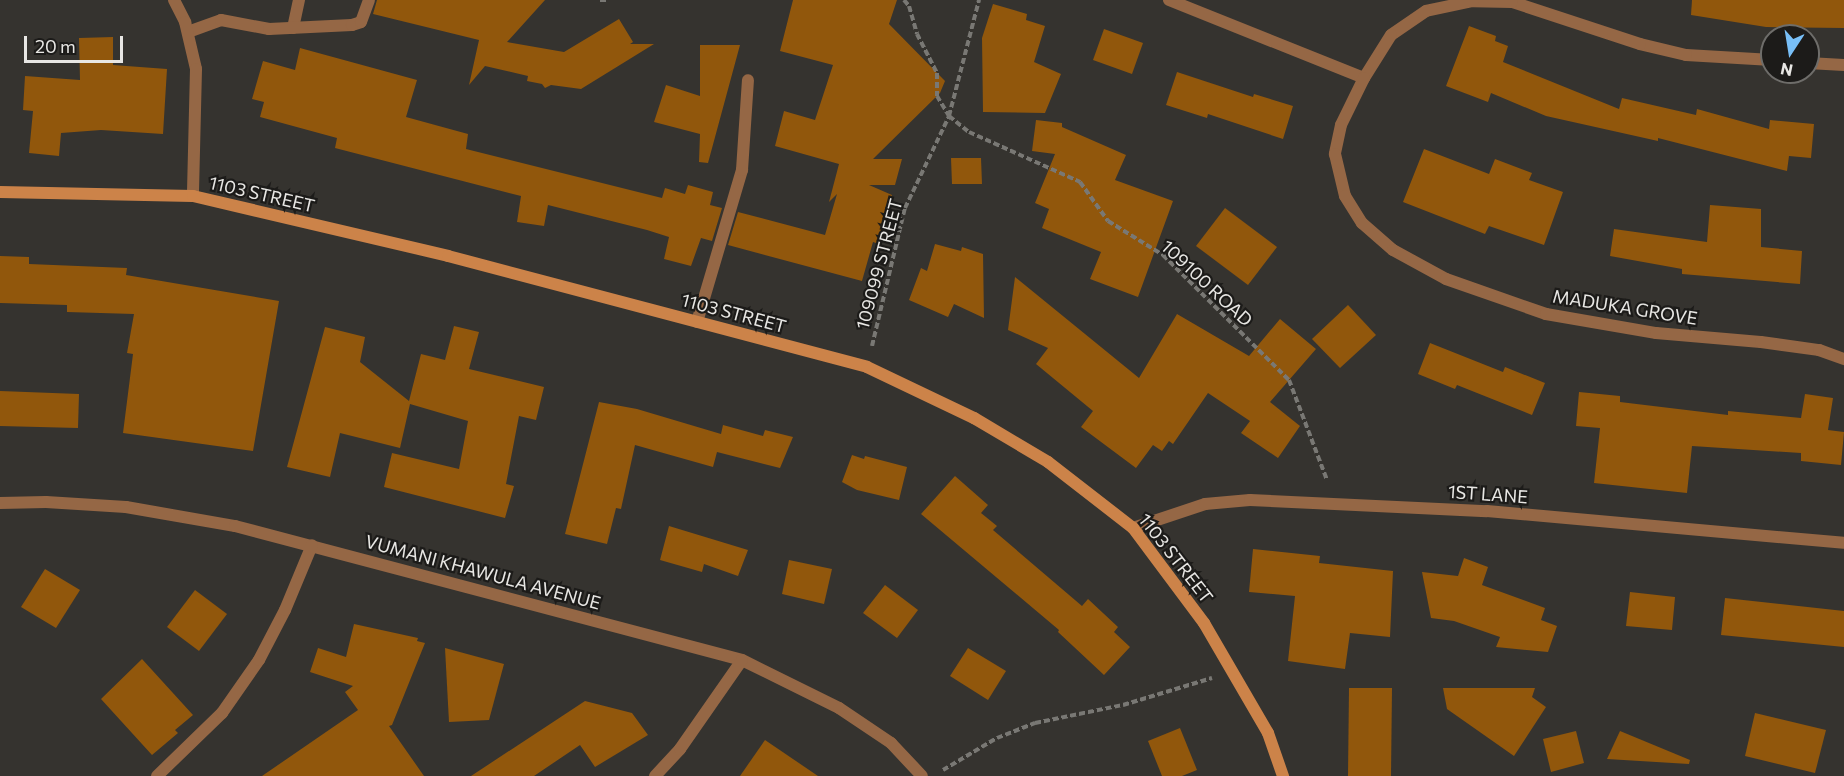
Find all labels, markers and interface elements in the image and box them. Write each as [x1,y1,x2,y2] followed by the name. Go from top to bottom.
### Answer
[27,24,126,62] scale bar
[1760,24,1820,84] north arrow
[35,35,76,57] text: 20 m
[1779,60,1794,81] text: N
[207,171,317,217] street label: 1103 STREET
[851,196,907,332] street label: 109099 STREET
[1157,235,1257,331] street label: 109100 ROAD
[1551,285,1699,329] street label: MADUKA GROVE
[679,289,789,337] street label: 1103 STREET
[1447,480,1529,508] street label: 1ST LANE
[1134,509,1218,607] street label: 1103 STREET
[363,530,603,614] street label: VUMANI KHAWULA AVENUE

